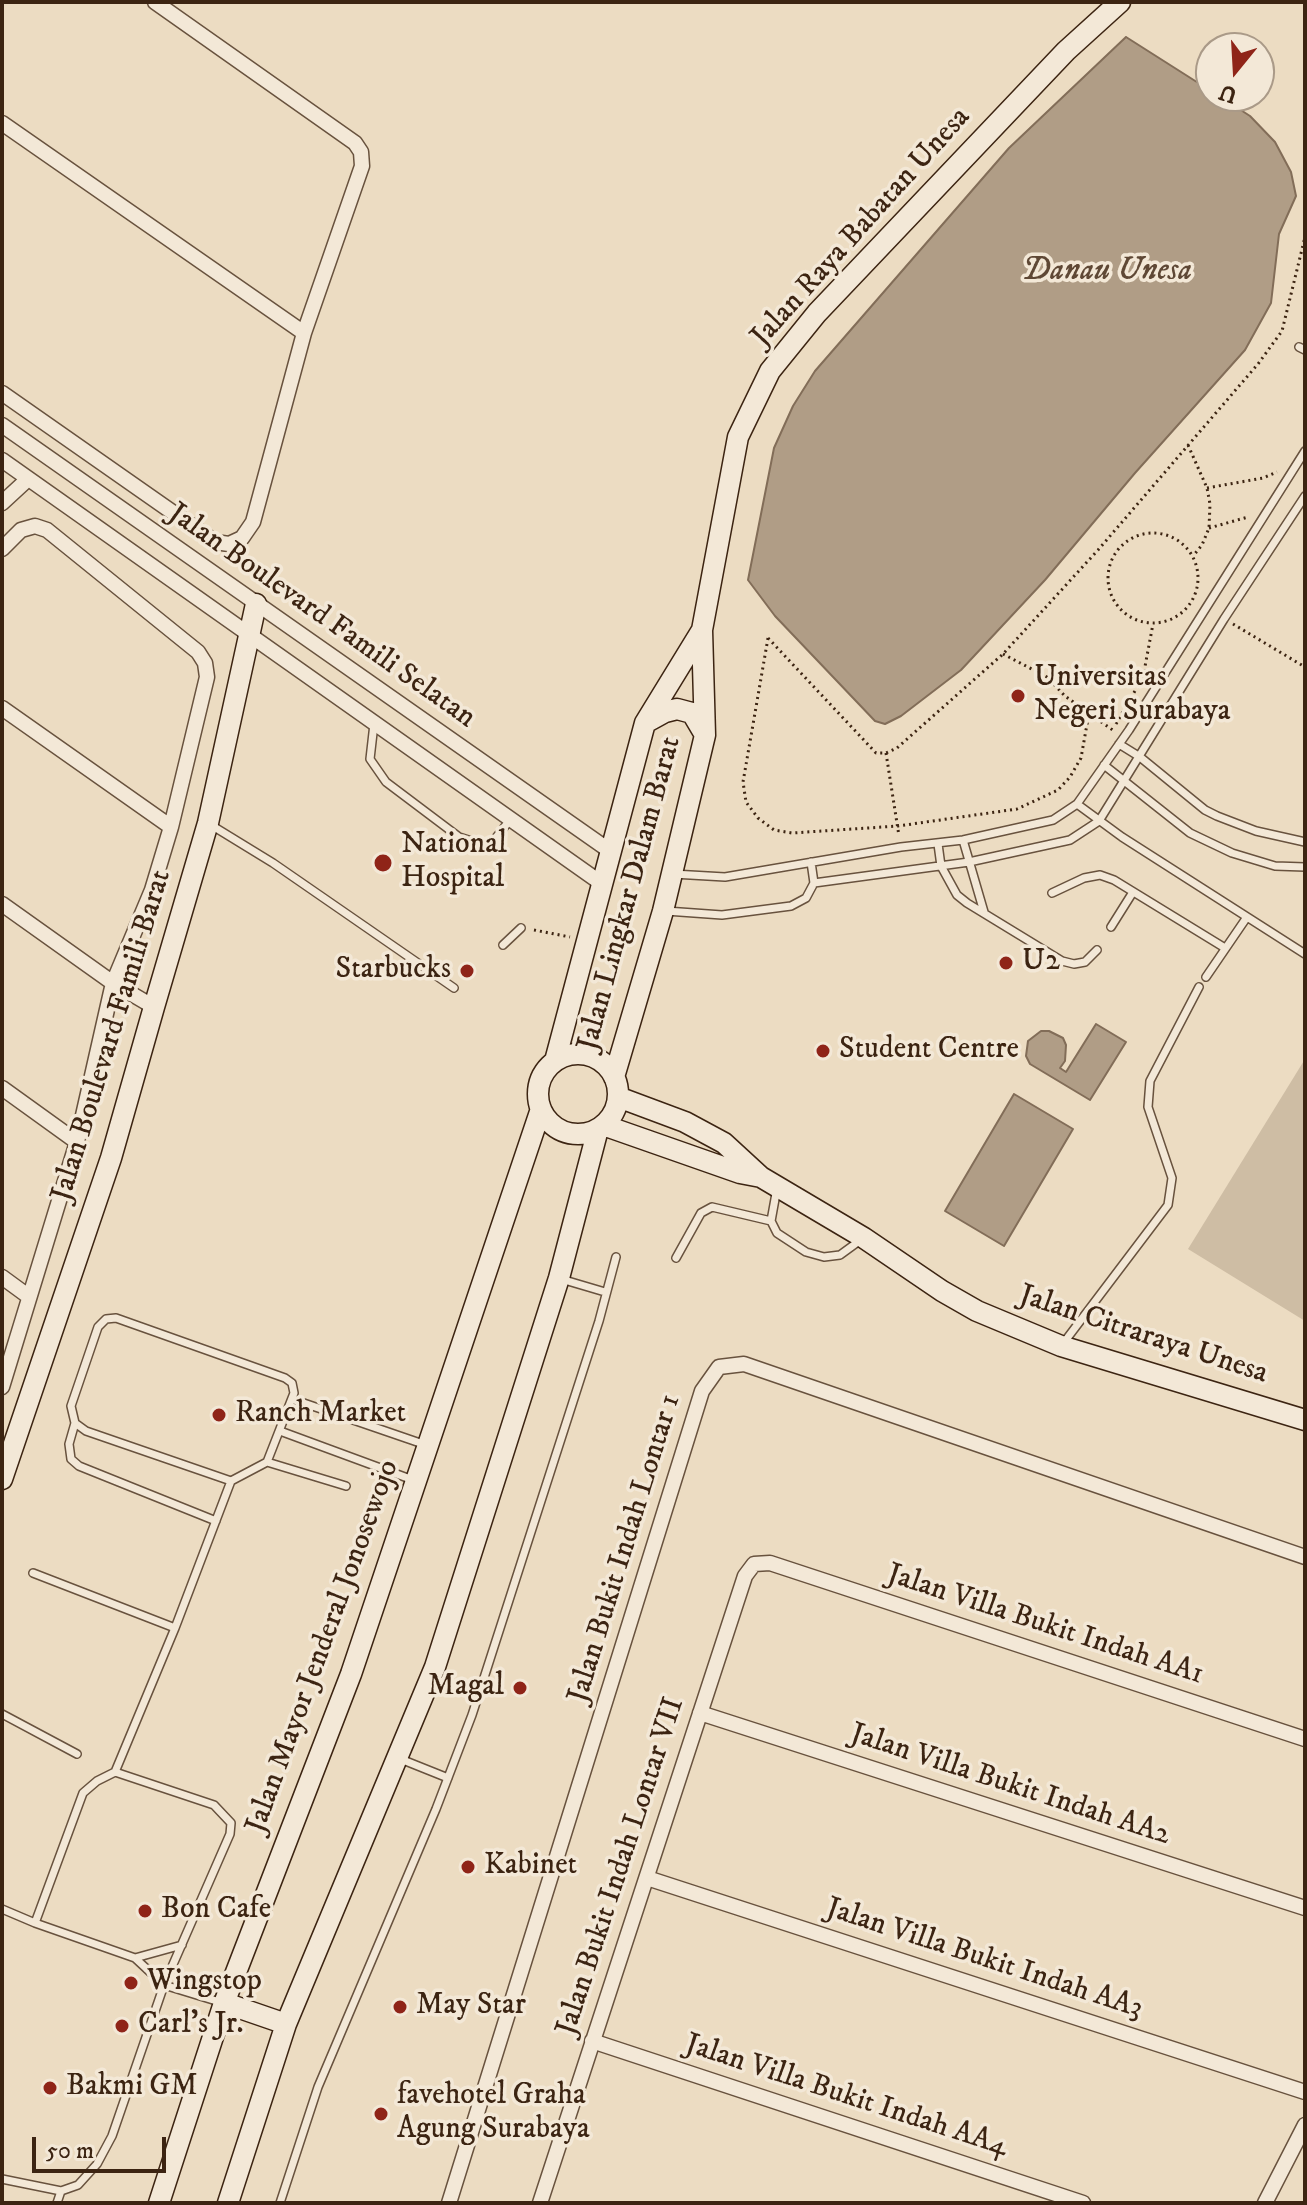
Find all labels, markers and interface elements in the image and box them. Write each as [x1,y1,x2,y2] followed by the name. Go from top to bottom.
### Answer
[1195,32,1275,112] north arrow
[1216,78,1240,109] text: U
[745,101,979,355] street label: Jalan Raya Babatan Unesa
[1022,253,1192,291] water label: Danau Unesa
[160,497,482,737] street label: Jalan Boulevard Famili Selatan
[1034,661,1231,732] place label: Universitas Negeri Surabaya
[1009,687,1027,705] marker: Universitas Negeri Surabaya
[572,733,690,1055] street label: Jalan Lingkar Dalam Barat
[401,828,507,898] place label: National Hospital
[372,852,394,874] marker: National Hospital
[45,866,181,1206] street label: Jalan Boulevard Famili Barat
[1022,945,1060,981] place label: U2
[335,953,451,989] place label: Starbucks
[997,954,1015,972] marker: U2
[458,962,476,980] marker: Starbucks
[839,1033,1019,1069] place label: Student Centre
[814,1042,832,1060] marker: Student Centre
[1014,1279,1272,1393] street label: Jalan Citraraya Unesa
[562,1391,690,1707] street label: Jalan Bukit Indah Lontar 1
[235,1397,406,1433] place label: Ranch Market
[210,1406,228,1424] marker: Ranch Market
[240,1456,408,1838] street label: Jalan Mayor Jenderal Jonosewojo
[882,1558,1208,1694] street label: Jalan Villa Bukit Indah AA1
[427,1670,504,1706] place label: Magal
[511,1679,529,1697] marker: Magal
[550,1693,694,2041] street label: Jalan Bukit Indah Lontar VII
[845,1717,1175,1855] street label: Jalan Villa Bukit Indah AA2
[484,1849,577,1885] place label: Kabinet
[459,1858,477,1876] marker: Kabinet
[821,1892,1147,2028] street label: Jalan Villa Bukit Indah AA3
[161,1893,271,1929] place label: Bon Cafe
[136,1902,154,1920] marker: Bon Cafe
[147,1965,262,2001] place label: Wingstop
[122,1974,140,1992] marker: Wingstop
[416,1989,526,2025] place label: May Star
[391,1998,409,2016] marker: May Star
[138,2008,243,2044] place label: Carl's Jr.
[113,2017,131,2035] marker: Carl's Jr.
[680,2028,1012,2166] street label: Jalan Villa Bukit Indah AA4
[66,2070,198,2106] place label: Bakmi GM
[41,2079,59,2097] marker: Bakmi GM
[397,2079,590,2150] place label: favehotel Graha Agung Surabaya
[372,2105,390,2123] marker: favehotel Graha Agung Surabaya
[36,2121,170,2171] scale bar
[46,2136,94,2166] text: 50 m

